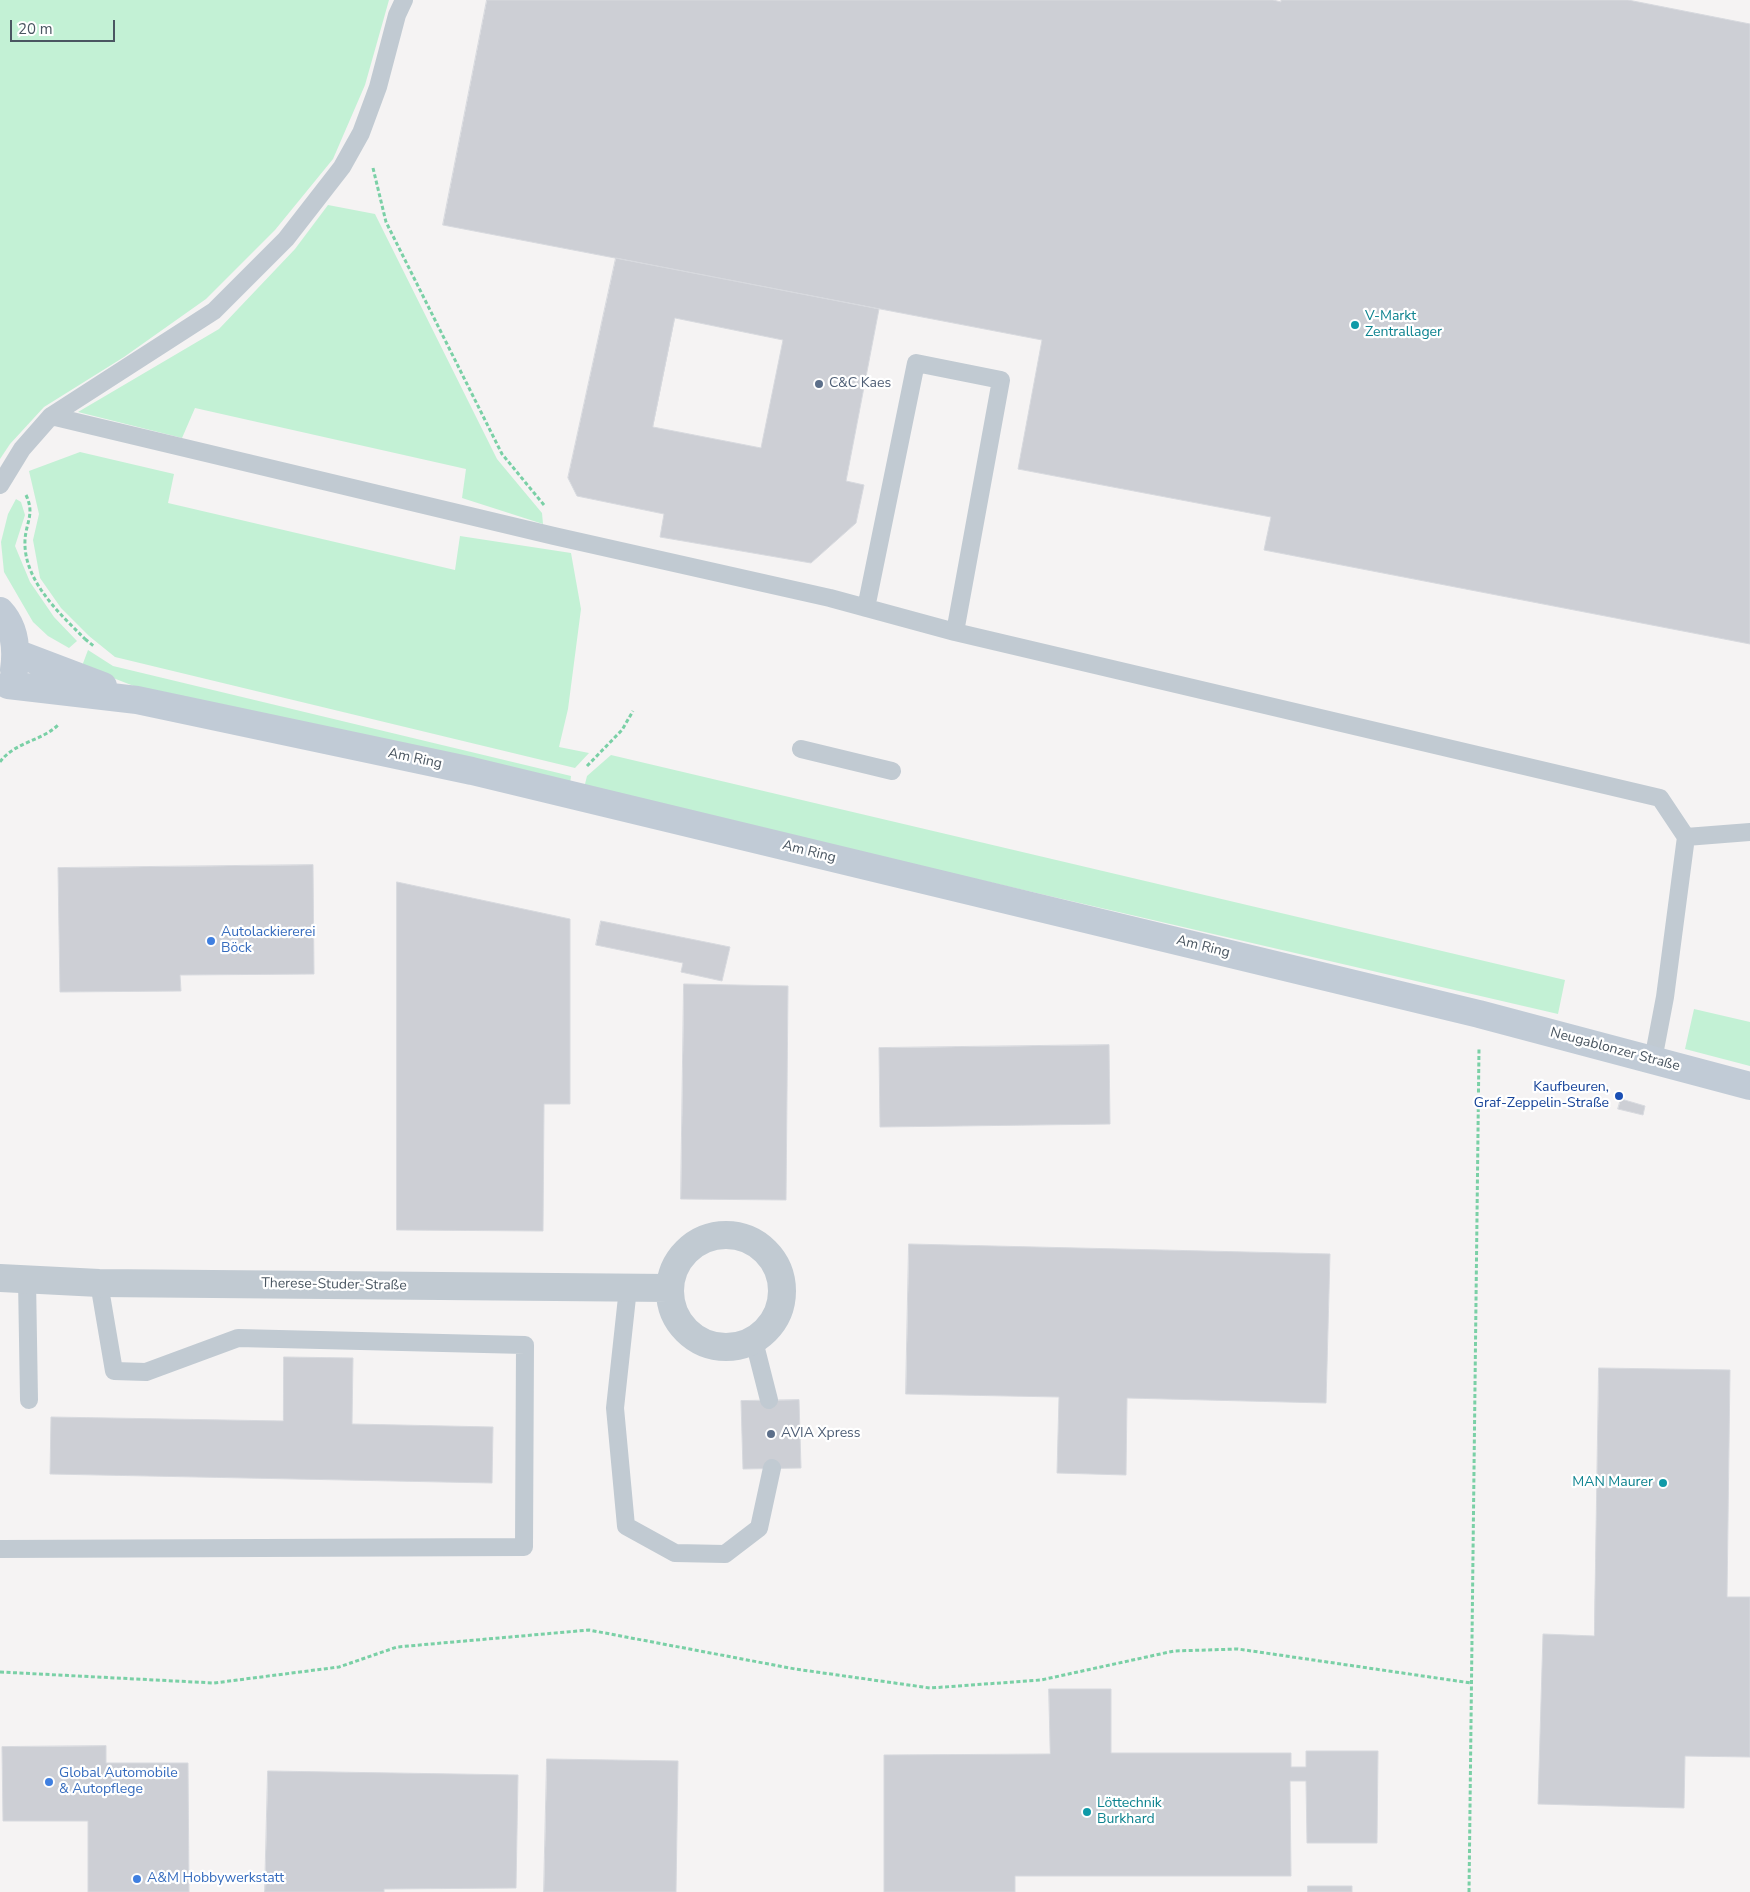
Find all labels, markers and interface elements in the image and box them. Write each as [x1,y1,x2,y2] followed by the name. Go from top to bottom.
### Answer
[12,10,118,42] scale bar
[18,19,53,39] text: 20 m
[1365,309,1442,342] place label: V-Markt Zentrallager
[1349,319,1361,331] marker: V-Markt Zentrallager
[829,376,891,392] place label: C&C Kaes
[813,378,825,390] marker: C&C Kaes
[387,745,443,773] street label: Am Ring
[780,837,838,867] street label: Am Ring
[221,925,315,958] place label: Autolackiererei Böck
[1174,932,1232,962] street label: Am Ring
[205,935,217,947] marker: Autolackiererei Böck
[1548,1025,1682,1075] street label: Neugablonzer Straße
[1474,1080,1609,1112] place label: Kaufbeuren, Graf-Zeppelin-Straße
[1613,1090,1625,1102] marker: Kaufbeuren, Graf-Zeppelin-Straße
[261,1275,407,1295] street label: Therese-Studer-Straße
[781,1426,861,1442] place label: AVIA Xpress
[765,1428,777,1440] marker: AVIA Xpress
[1572,1475,1653,1491] place label: MAN Maurer
[1657,1477,1669,1489] marker: MAN Maurer
[59,1766,178,1798] place label: Global Automobile & Autopflege
[43,1776,55,1788] marker: Global Automobile & Autopflege
[1097,1796,1162,1828] place label: Löttechnik Burkhard
[1081,1806,1093,1818] marker: Löttechnik Burkhard
[147,1871,284,1887] place label: A&M Hobbywerkstatt
[131,1873,143,1885] marker: A&M Hobbywerkstatt

